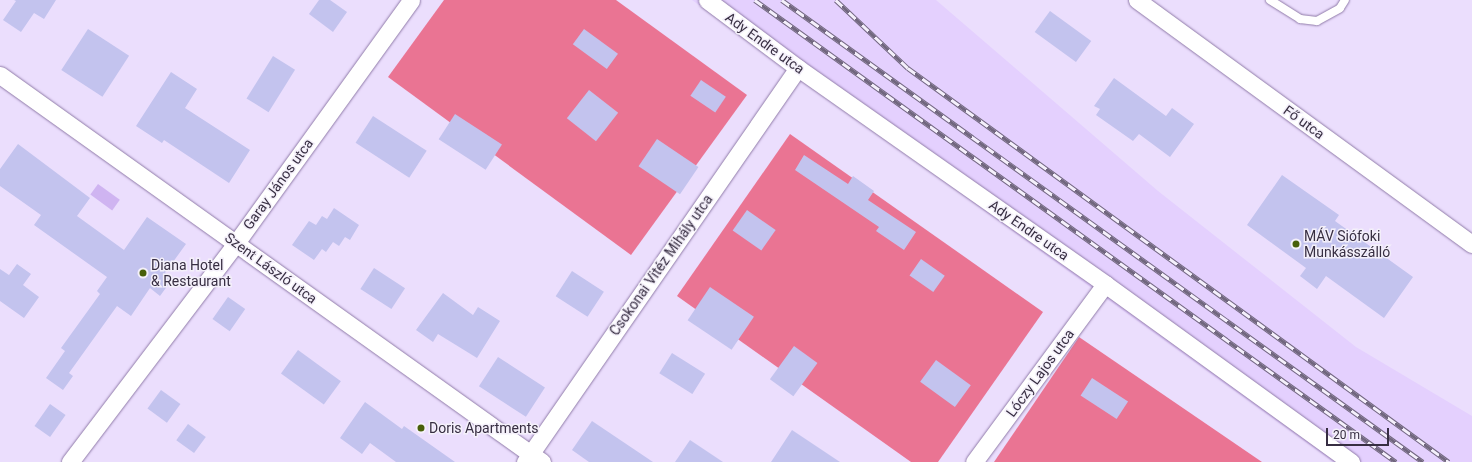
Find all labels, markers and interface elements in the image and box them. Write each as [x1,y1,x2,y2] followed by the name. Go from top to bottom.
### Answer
[722,9,808,77] street label: Ady Endre utca
[1280,102,1328,142] street label: Fő utca
[239,135,317,233] street label: Garay János utca
[606,191,716,339] street label: Csokonai Vitéz Mihály utca
[986,196,1072,264] street label: Ady Endre utca
[1304,228,1390,260] place label: MÁV Siófoki Munkásszálló
[222,229,320,307] street label: Szent László utca
[1291,239,1301,249] marker: MÁV Siófoki Munkásszálló
[151,257,231,290] place label: Diana Hotel & Restaurant
[138,268,148,278] marker: Diana Hotel & Restaurant
[1003,326,1077,420] street label: Lóczy Lajos utca
[429,420,539,436] place label: Doris Apartments
[1328,420,1391,446] scale bar
[416,423,426,433] marker: Doris Apartments
[1333,428,1360,442] text: 20 m

